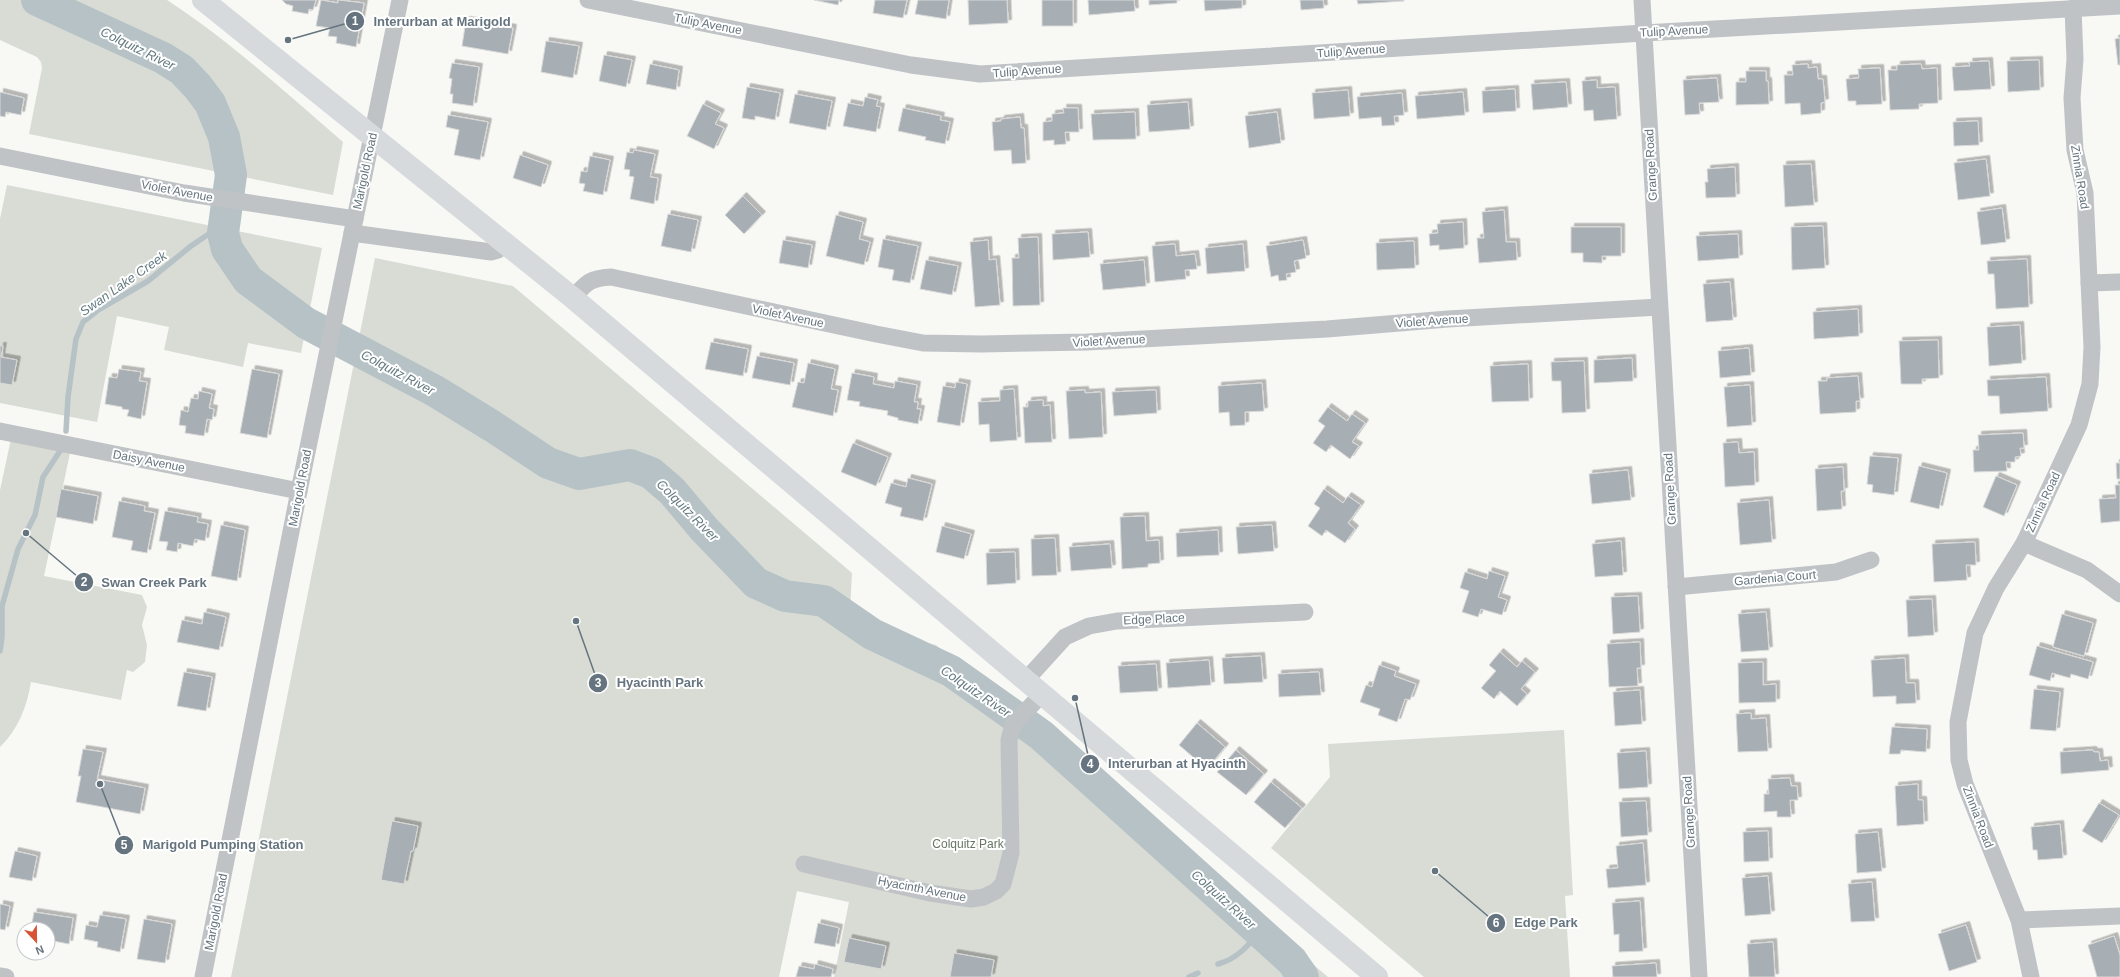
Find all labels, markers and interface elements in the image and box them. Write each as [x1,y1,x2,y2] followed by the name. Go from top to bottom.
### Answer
[345,9,519,34] callout: Interurban at Marigold
[673,11,743,37] street label: Tulip Avenue
[352,14,359,28] text: 1
[373,14,511,29] text: Interurban at Marigold
[1639,22,1709,40] street label: Tulip Avenue
[98,24,178,73] water label: Colquitz River
[1316,42,1386,60] street label: Tulip Avenue
[992,62,1062,80] street label: Tulip Avenue
[1642,129,1660,201] street label: Grange Road
[350,131,380,211] street label: Marigold Road
[2068,144,2092,210] street label: Zinnia Road
[140,177,214,205] street label: Violet Avenue
[77,247,171,319] water label: Swan Lake Creek
[751,302,825,330] street label: Violet Avenue
[1395,311,1469,331] street label: Violet Avenue
[1072,332,1146,350] street label: Violet Avenue
[359,347,438,398] water label: Colquitz River
[112,447,187,475] street label: Daisy Avenue
[286,448,314,528] street label: Marigold Road
[1661,453,1679,525] street label: Grange Road
[2023,470,2063,534] street label: Zinnia Road
[654,476,722,545] water label: Colquitz River
[1734,567,1817,589] street label: Gardenia Court
[74,570,215,595] callout: Swan Creek Park
[81,575,88,589] text: 2
[101,575,208,590] text: Swan Creek Park
[1123,610,1185,628] street label: Edge Place
[938,663,1014,721] water label: Colquitz River
[588,670,711,695] callout: Hyacinth Park
[617,675,704,690] text: Hyacinth Park
[595,676,602,690] text: 3
[1080,751,1254,776] callout: Interurban at Hyacinth
[1108,756,1246,771] text: Interurban at Hyacinth
[1087,757,1094,771] text: 4
[1680,776,1698,848] street label: Grange Road
[1960,784,1996,850] street label: Zinnia Road
[114,832,311,857] callout: Marigold Pumping Station
[142,837,304,852] text: Marigold Pumping Station
[932,837,1005,851] park label: Colquitz Park
[121,838,128,852] text: 5
[1189,867,1259,932] water label: Colquitz River
[202,872,230,952] street label: Marigold Road
[877,874,968,905] street label: Hyacinth Avenue
[1486,910,1585,935] callout: Edge Park
[1514,915,1579,930] text: Edge Park
[1493,916,1500,930] text: 6
[16,921,56,961] north arrow
[34,943,46,957] text: N

